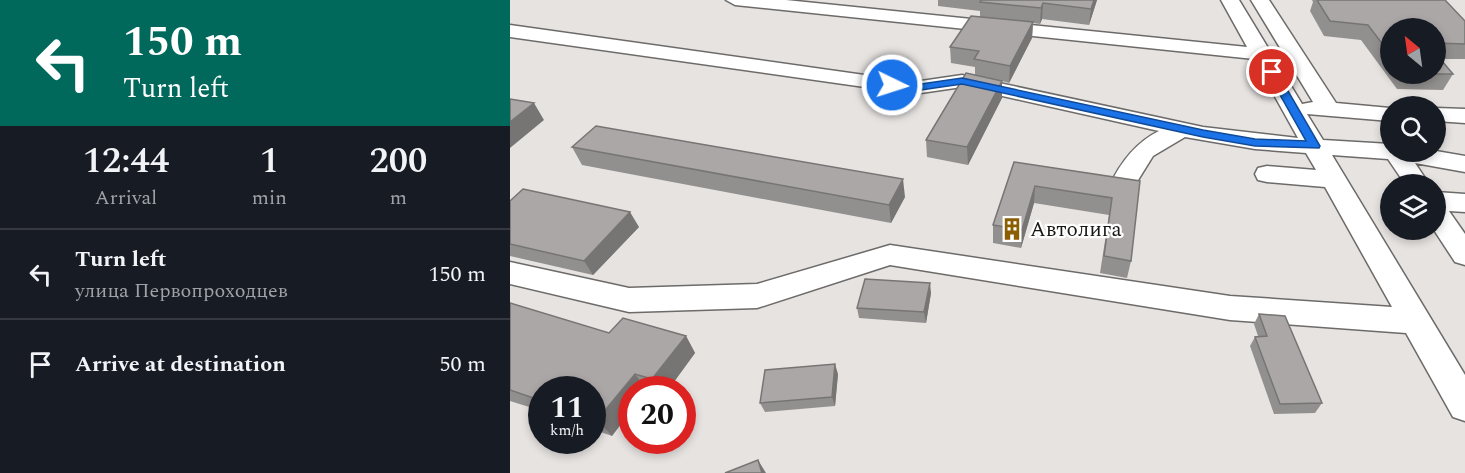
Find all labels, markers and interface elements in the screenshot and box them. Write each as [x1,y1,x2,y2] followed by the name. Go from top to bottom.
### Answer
[123,11,242,74] text: 150 m
[1380,18,1446,84] north arrow
[1380,18,1446,240] map controls
[24,24,102,102] icon: left
[1246,46,1297,97] pin
[860,53,924,117] position arrow
[1255,55,1288,88] icon: arrive
[123,68,229,110] text: Turn left
[1380,96,1446,162] button: search
[83,134,169,189] text: 12:44
[260,134,279,189] text: 1
[369,134,427,189] text: 200
[1380,174,1446,240] button: layers
[95,183,157,213] text: Arrival
[252,183,287,213] text: min
[390,183,407,213] text: m
[1030,214,1122,246] place label: Автолига
[999,216,1025,242] building icon: Автолига
[75,243,167,276] text: Turn left
[24,258,57,291] icon: left
[429,258,486,291] text: 150 m
[75,276,288,306] text: улица Первопроходцев
[24,348,57,381] icon: arrive
[75,348,286,381] text: Arrive at destination
[440,348,486,381] text: 50 m
[618,376,696,454] speed limit sign: 20
[550,385,584,431] text: 11
[550,419,584,442] text: km/h

